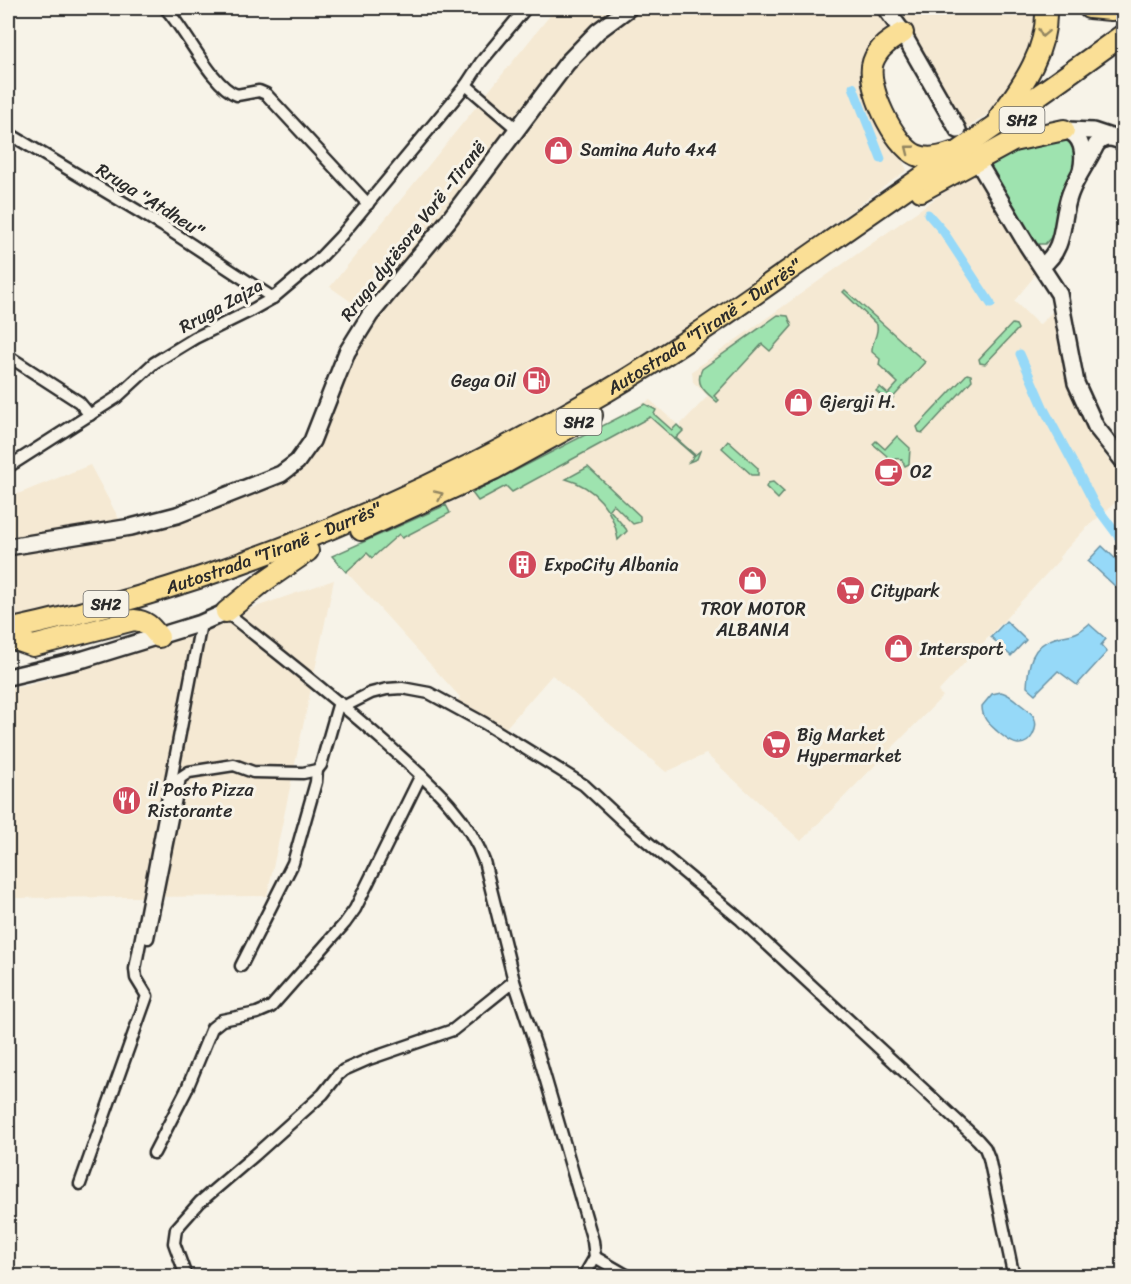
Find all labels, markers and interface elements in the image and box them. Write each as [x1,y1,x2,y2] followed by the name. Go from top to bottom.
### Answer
[1038,28,1051,38] one-way arrow
[1000,107,1044,133] road number: SH2
[332,133,494,328] street label: Rruga dytësore Vorë -Tiranë
[543,134,575,166] shop icon: Samina Auto 4x4
[580,134,717,166] place label: Samina Auto 4x4
[905,146,916,157] one-way arrow
[90,154,212,247] street label: Rruga "Atdheu"
[600,249,809,404] street label: Autostrada "Tiranë - Durrës"
[173,270,269,342] street label: Rruga Zajza
[451,365,517,397] place label: Gega Oil
[521,365,553,397] fuel station icon: Gega Oil
[783,386,815,418] shop icon: Gjergji H.
[820,386,896,418] place label: Gjergji H.
[556,409,602,435] road number: SH2
[873,456,905,488] cafe icon: O2
[910,456,932,488] place label: O2
[433,491,444,503] one-way arrow
[160,492,388,604] street label: Autostrada "Tiranë - Durrës"
[507,549,539,581] building icon: ExpoCity Albania
[544,549,679,581] place label: ExpoCity Albania
[737,564,769,596] shop icon: TROY MOTOR ALBANIA
[834,575,866,607] supermarket icon: Citypark
[871,575,940,607] place label: Citypark
[84,591,128,617] road number: SH2
[700,593,806,646] place label: TROY MOTOR ALBANIA
[883,633,915,665] shop icon: Intersport
[919,633,1004,665] place label: Intersport
[797,719,902,772] place label: Big Market Hypermarket
[760,729,792,761] supermarket icon: Big Market Hypermarket
[148,774,255,827] place label: il Posto Pizza Ristorante
[111,784,143,816] restaurant icon: il Posto Pizza Ristorante

